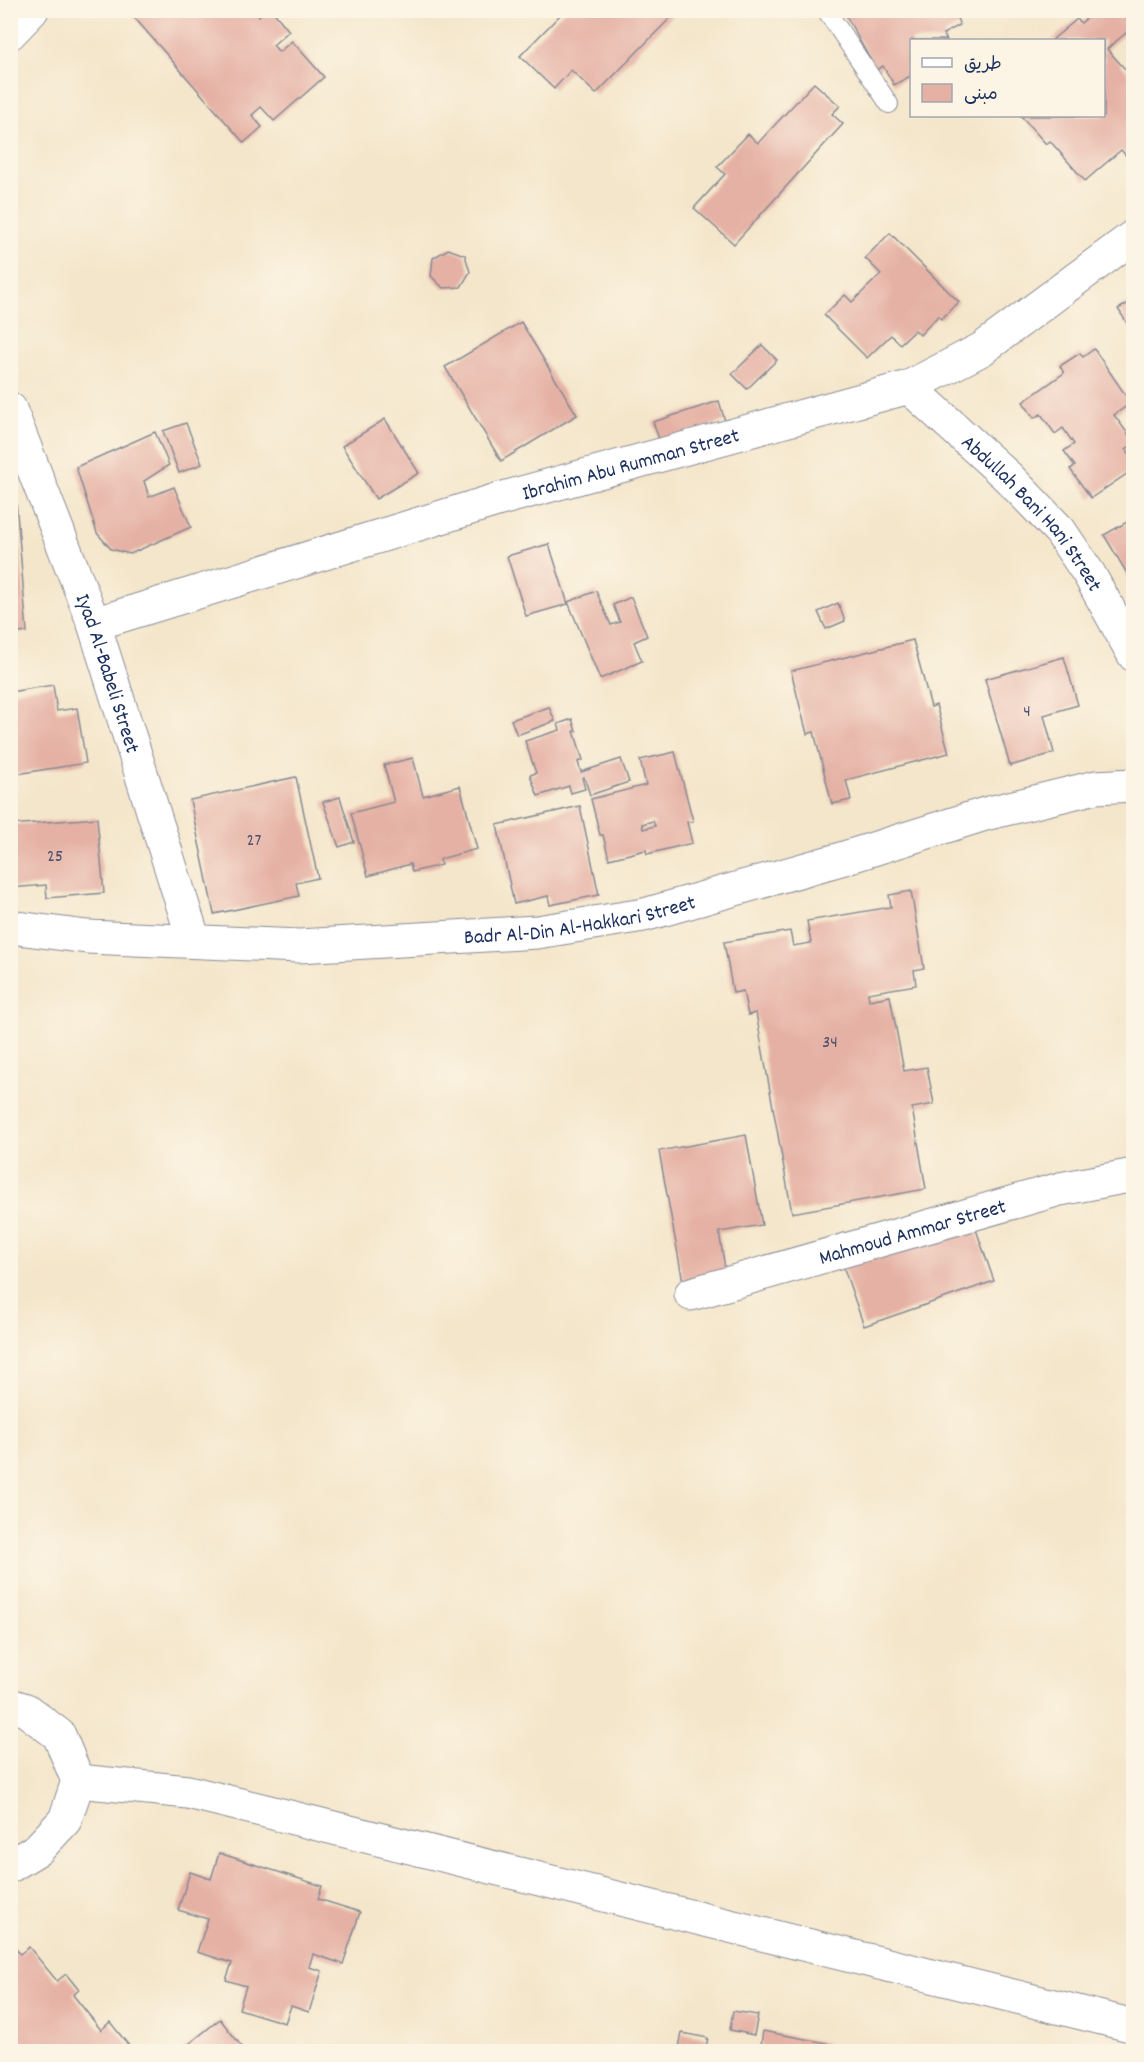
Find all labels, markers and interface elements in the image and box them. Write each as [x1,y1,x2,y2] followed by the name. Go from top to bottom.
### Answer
[910,39,1105,117] legend
[964,53,1002,78] text: طريق
[964,83,998,108] text: مبنى
[519,422,743,510] street label: Ibrahim Abu Rumman Street
[953,429,1108,598] street label: Abdullah Bani Hani Street
[66,590,146,758] street label: Iyad Al-Babeli Street
[1023,700,1031,725] house number: 4
[247,829,261,854] house number: 27
[47,845,63,870] house number: 25
[463,889,700,954] street label: Badr Al-Din Al-Hakkari Street
[822,1031,838,1056] house number: 34
[816,1193,1010,1275] street label: Mahmoud Ammar Street

